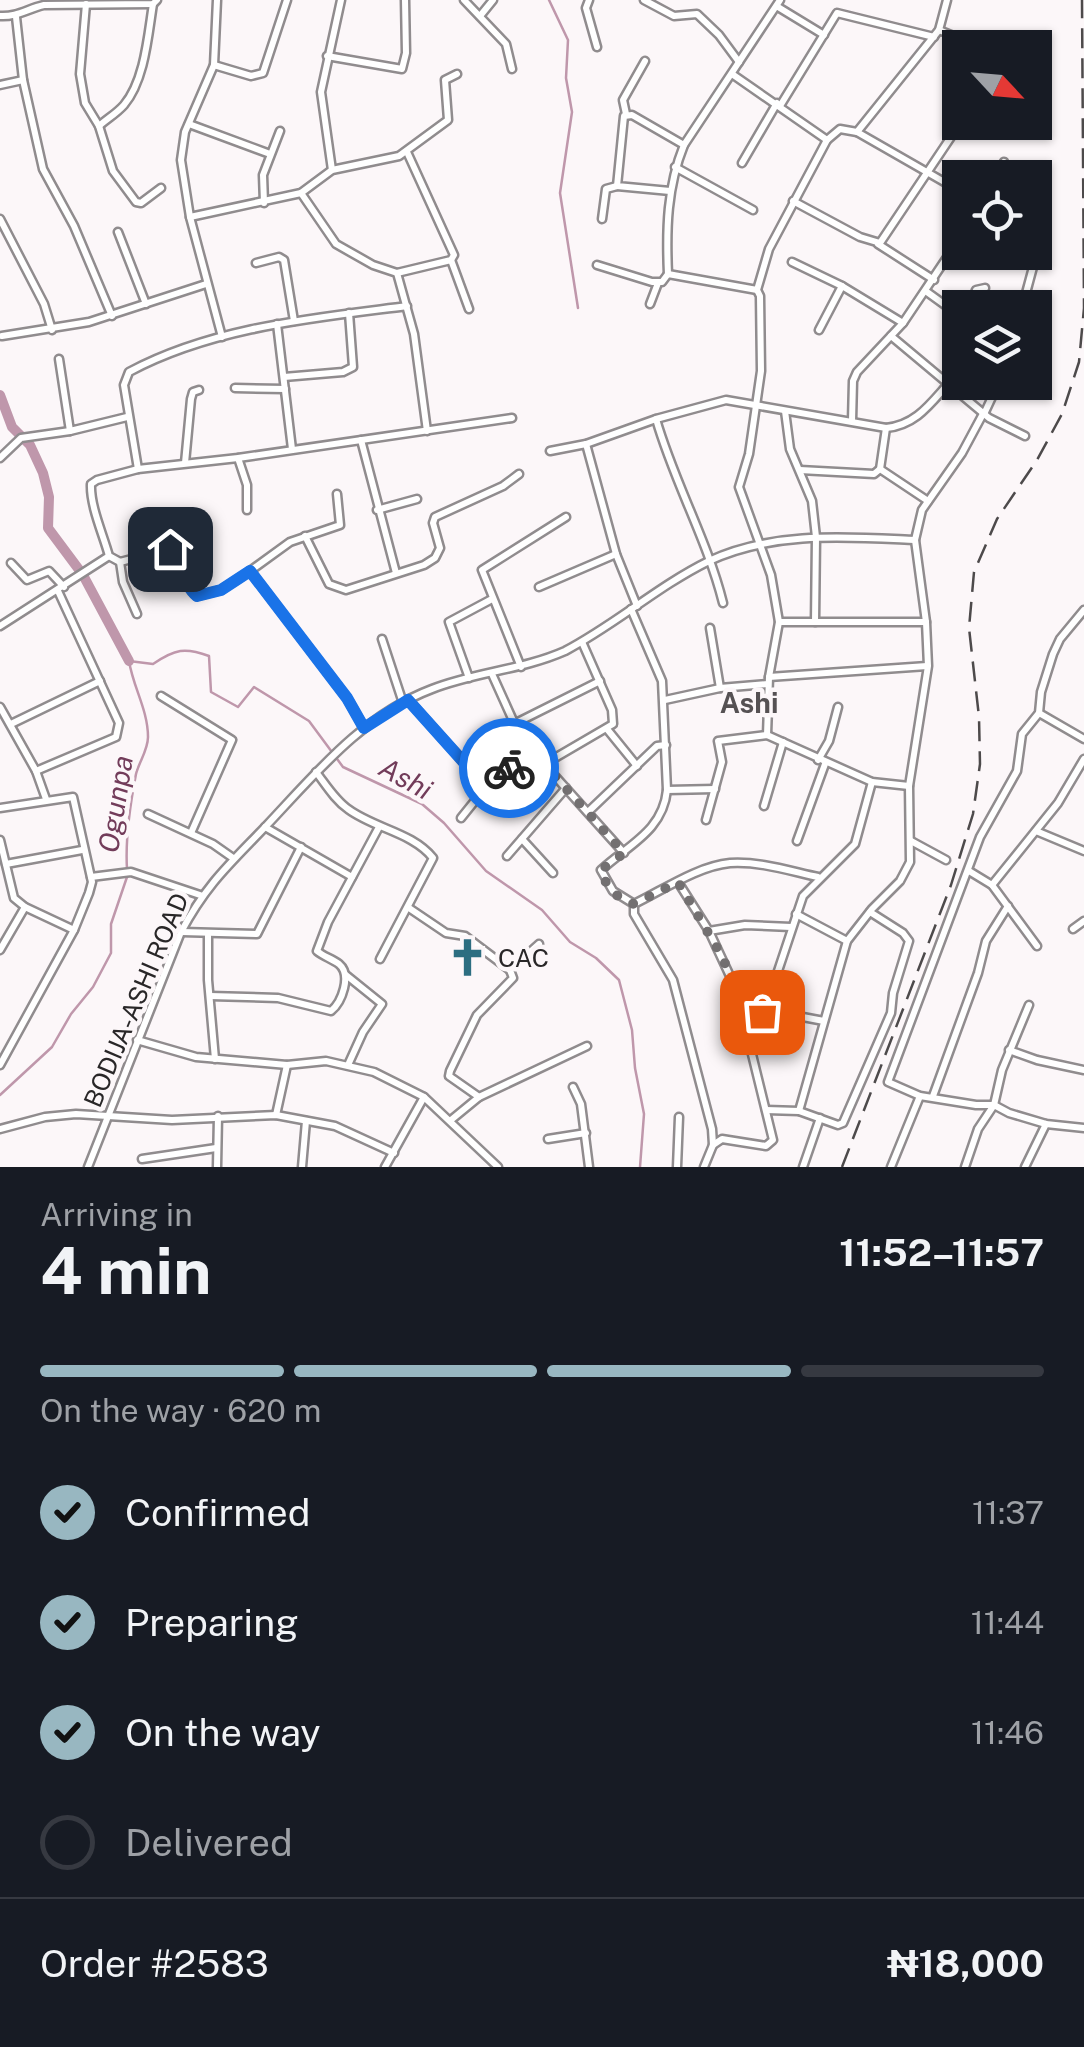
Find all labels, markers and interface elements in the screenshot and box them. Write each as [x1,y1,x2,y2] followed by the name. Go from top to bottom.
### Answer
[942,30,1052,140] north arrow
[942,30,1052,400] map controls
[942,160,1052,270] button: locate
[942,290,1052,400] button: layers
[128,507,213,592] pin
[143,522,198,577] icon: home
[720,686,778,719] district label: Ashi
[459,718,559,818] courier
[482,741,537,796] icon: bike
[374,750,438,806] water label: Ashi
[91,753,139,855] water label: Ogunpa
[77,888,195,1112] street label: BODIJA-ASHI ROAD
[447,937,489,979] church icon: CAC
[498,943,549,973] place label: CAC
[720,970,805,1055] pin
[735,985,790,1040] icon: bag
[40,1196,193,1233] text: Arriving in
[839,1230,1044,1275] text: 11:52–11:57
[40,1232,212,1309] text: 4 min
[40,1392,321,1429] text: On the way · 620 m
[40,1485,95,1540] icon: check
[125,1490,310,1535] text: Confirmed
[972,1494,1044,1531] text: 11:37
[40,1595,95,1650] icon: check
[125,1600,299,1645] text: Preparing
[971,1604,1044,1641] text: 11:44
[40,1705,95,1760] icon: check
[125,1710,321,1755] text: On the way
[971,1714,1044,1751] text: 11:46
[125,1820,293,1865] text: Delivered
[40,1941,269,1986] text: Order #2583
[887,1941,1044,1986] text: ₦18,000

